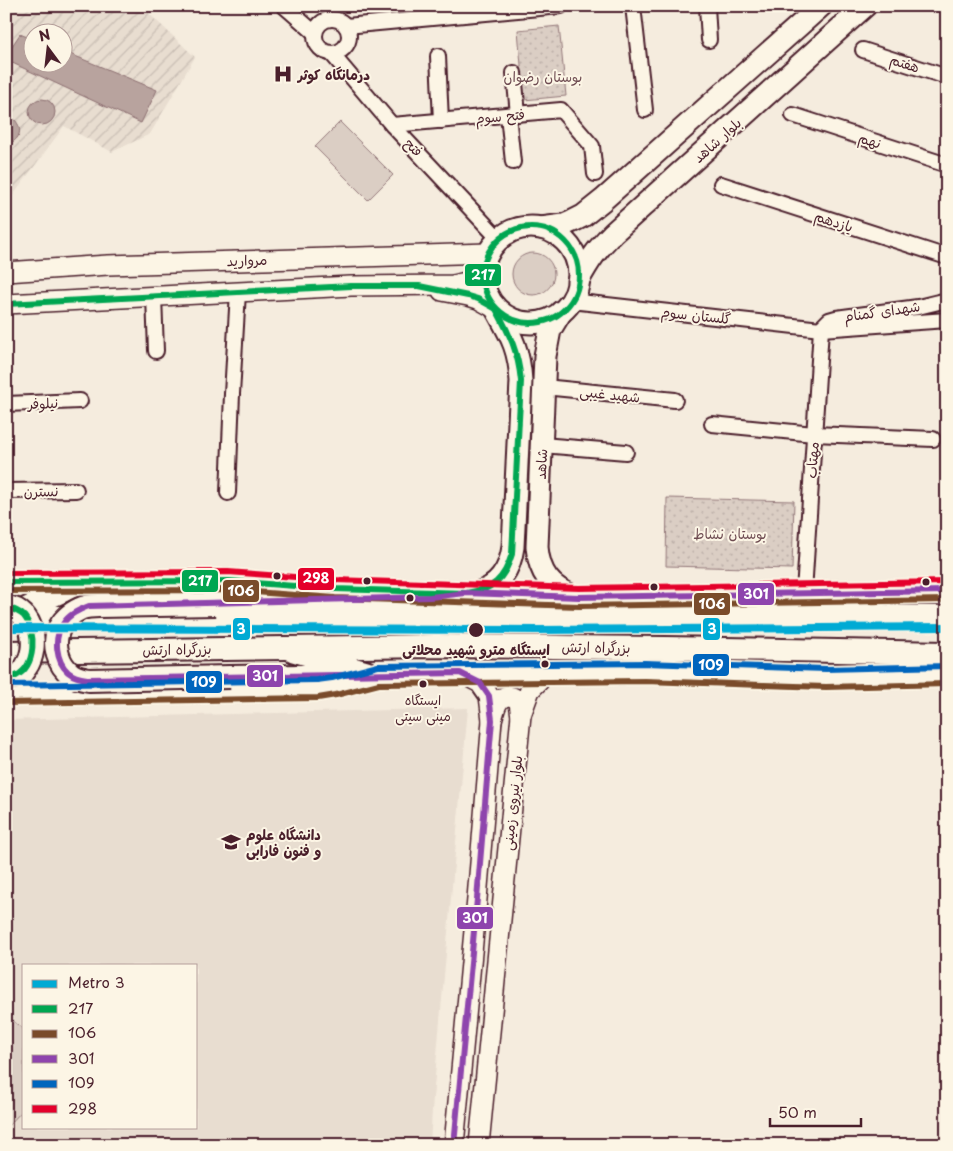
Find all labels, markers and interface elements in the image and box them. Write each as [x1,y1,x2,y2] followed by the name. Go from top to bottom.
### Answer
[22,22,72,72] north arrow
[36,23,53,47] text: N
[887,48,923,79] street label: هفتم
[272,63,294,85] hospital icon: درمانگاه کوثر
[296,64,370,85] place label: درمانگاه کوثر
[504,66,582,87] park label: بوستان رضوان
[474,103,526,131] street label: فتح سوم
[688,112,746,168] street label: بلوار شاهد
[856,126,884,154] street label: نهم
[400,133,428,161] street label: فتح
[812,205,856,238] street label: یازدهم
[226,249,268,271] street label: مروارید
[464,263,502,287] line badge: 217
[471,264,496,285] text: 217
[842,295,922,328] street label: شهدای گمنام
[660,301,732,331] street label: گلستان سوم
[579,380,641,408] street label: شهید غیبی
[26,392,59,414] street label: نیلوفر
[800,441,824,479] street label: مهتاب
[530,448,552,480] street label: شاهد
[23,480,59,502] street label: نسترن
[693,523,767,544] park label: بوستان نشاط
[297,567,335,591] line badge: 298
[303,567,330,588] text: 298
[181,569,219,593] line badge: 217
[188,570,213,591] text: 217
[272,571,282,581] unlabelled marker
[362,576,372,586] unlabelled marker
[921,577,931,587] unlabelled marker
[222,579,260,603] line badge: 106
[228,580,255,601] text: 106
[649,582,659,592] unlabelled marker
[737,582,775,606] line badge: 301
[743,583,769,604] text: 301
[693,592,731,616] line badge: 106
[405,593,415,603] unlabelled marker
[699,593,726,614] text: 106
[232,617,251,641] line badge: 3
[702,617,721,641] line badge: 3
[236,618,246,639] text: 3
[707,618,717,639] text: 3
[467,621,485,639] marker: ایستگاه مترو شهید محلاتی
[561,636,631,658] street label: بزرگراه ارتش
[142,638,212,660] street label: بزرگراه ارتش
[402,639,550,660] place label: ایستگاه مترو شهید محلاتی
[692,653,730,677] line badge: 109
[698,654,724,675] text: 109
[540,659,550,669] unlabelled marker
[246,664,284,688] line badge: 301
[252,665,278,686] text: 301
[185,670,223,694] line badge: 109
[191,671,217,692] text: 109
[418,679,428,689] marker: ایستگاه مینی سیتی
[395,690,451,726] place label: ایستگاه مینی سیتی
[497,754,527,852] street label: بلوار نیروی زمینی
[246,824,321,861] place label: دانشگاه علوم و فنون فارابی
[220,831,242,853] school or university icon: دانشگاه علوم و فنون فارابی
[456,906,494,930] line badge: 301
[462,907,488,928] text: 301
[22,964,198,1128] legend
[68,970,125,993] text: Metro 3
[68,996,93,1019] text: 217
[68,1020,96,1043] text: 106
[68,1046,95,1069] text: 301
[68,1070,94,1093] text: 109
[68,1096,97,1119] text: 298
[770,1096,862,1128] scale bar
[778,1100,817,1123] text: 50 m

